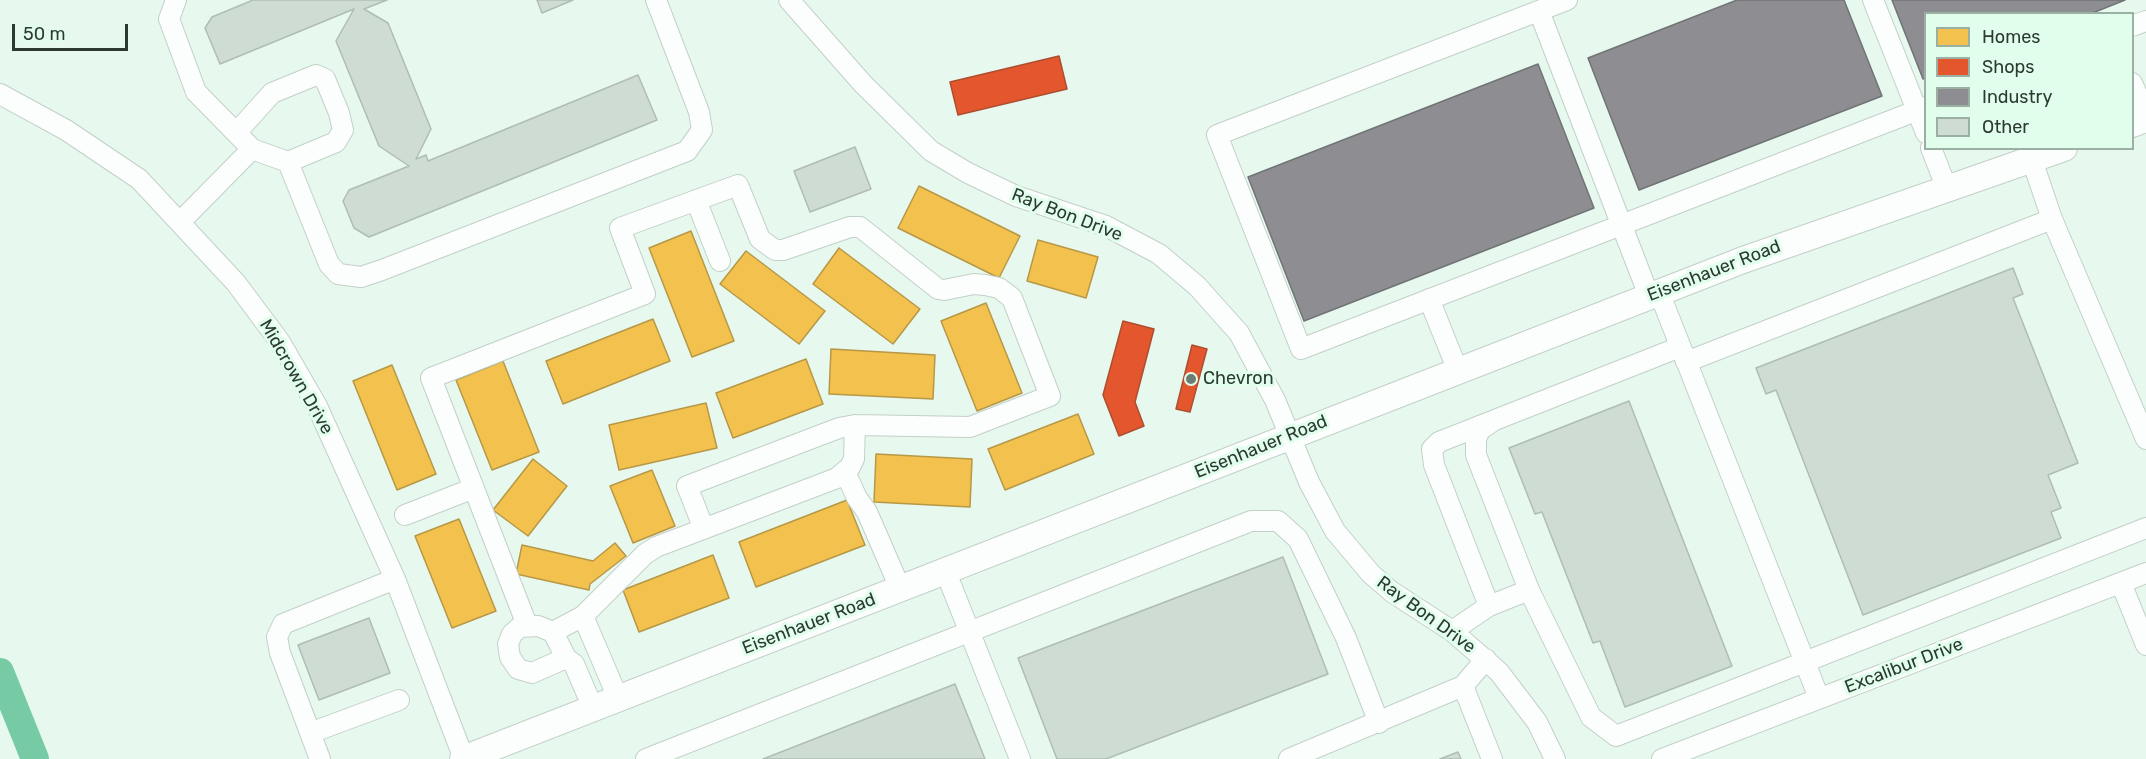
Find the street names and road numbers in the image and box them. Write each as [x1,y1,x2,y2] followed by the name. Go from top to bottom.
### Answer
[1009,184,1125,246] street label: Ray Bon Drive
[1644,236,1784,306] street label: Eisenhauer Road
[254,316,338,438] street label: Midcrown Drive
[1192,411,1330,483] street label: Eisenhauer Road
[1372,572,1480,658] street label: Ray Bon Drive
[739,589,879,659] street label: Eisenhauer Road
[1842,634,1966,698] street label: Excalibur Drive

